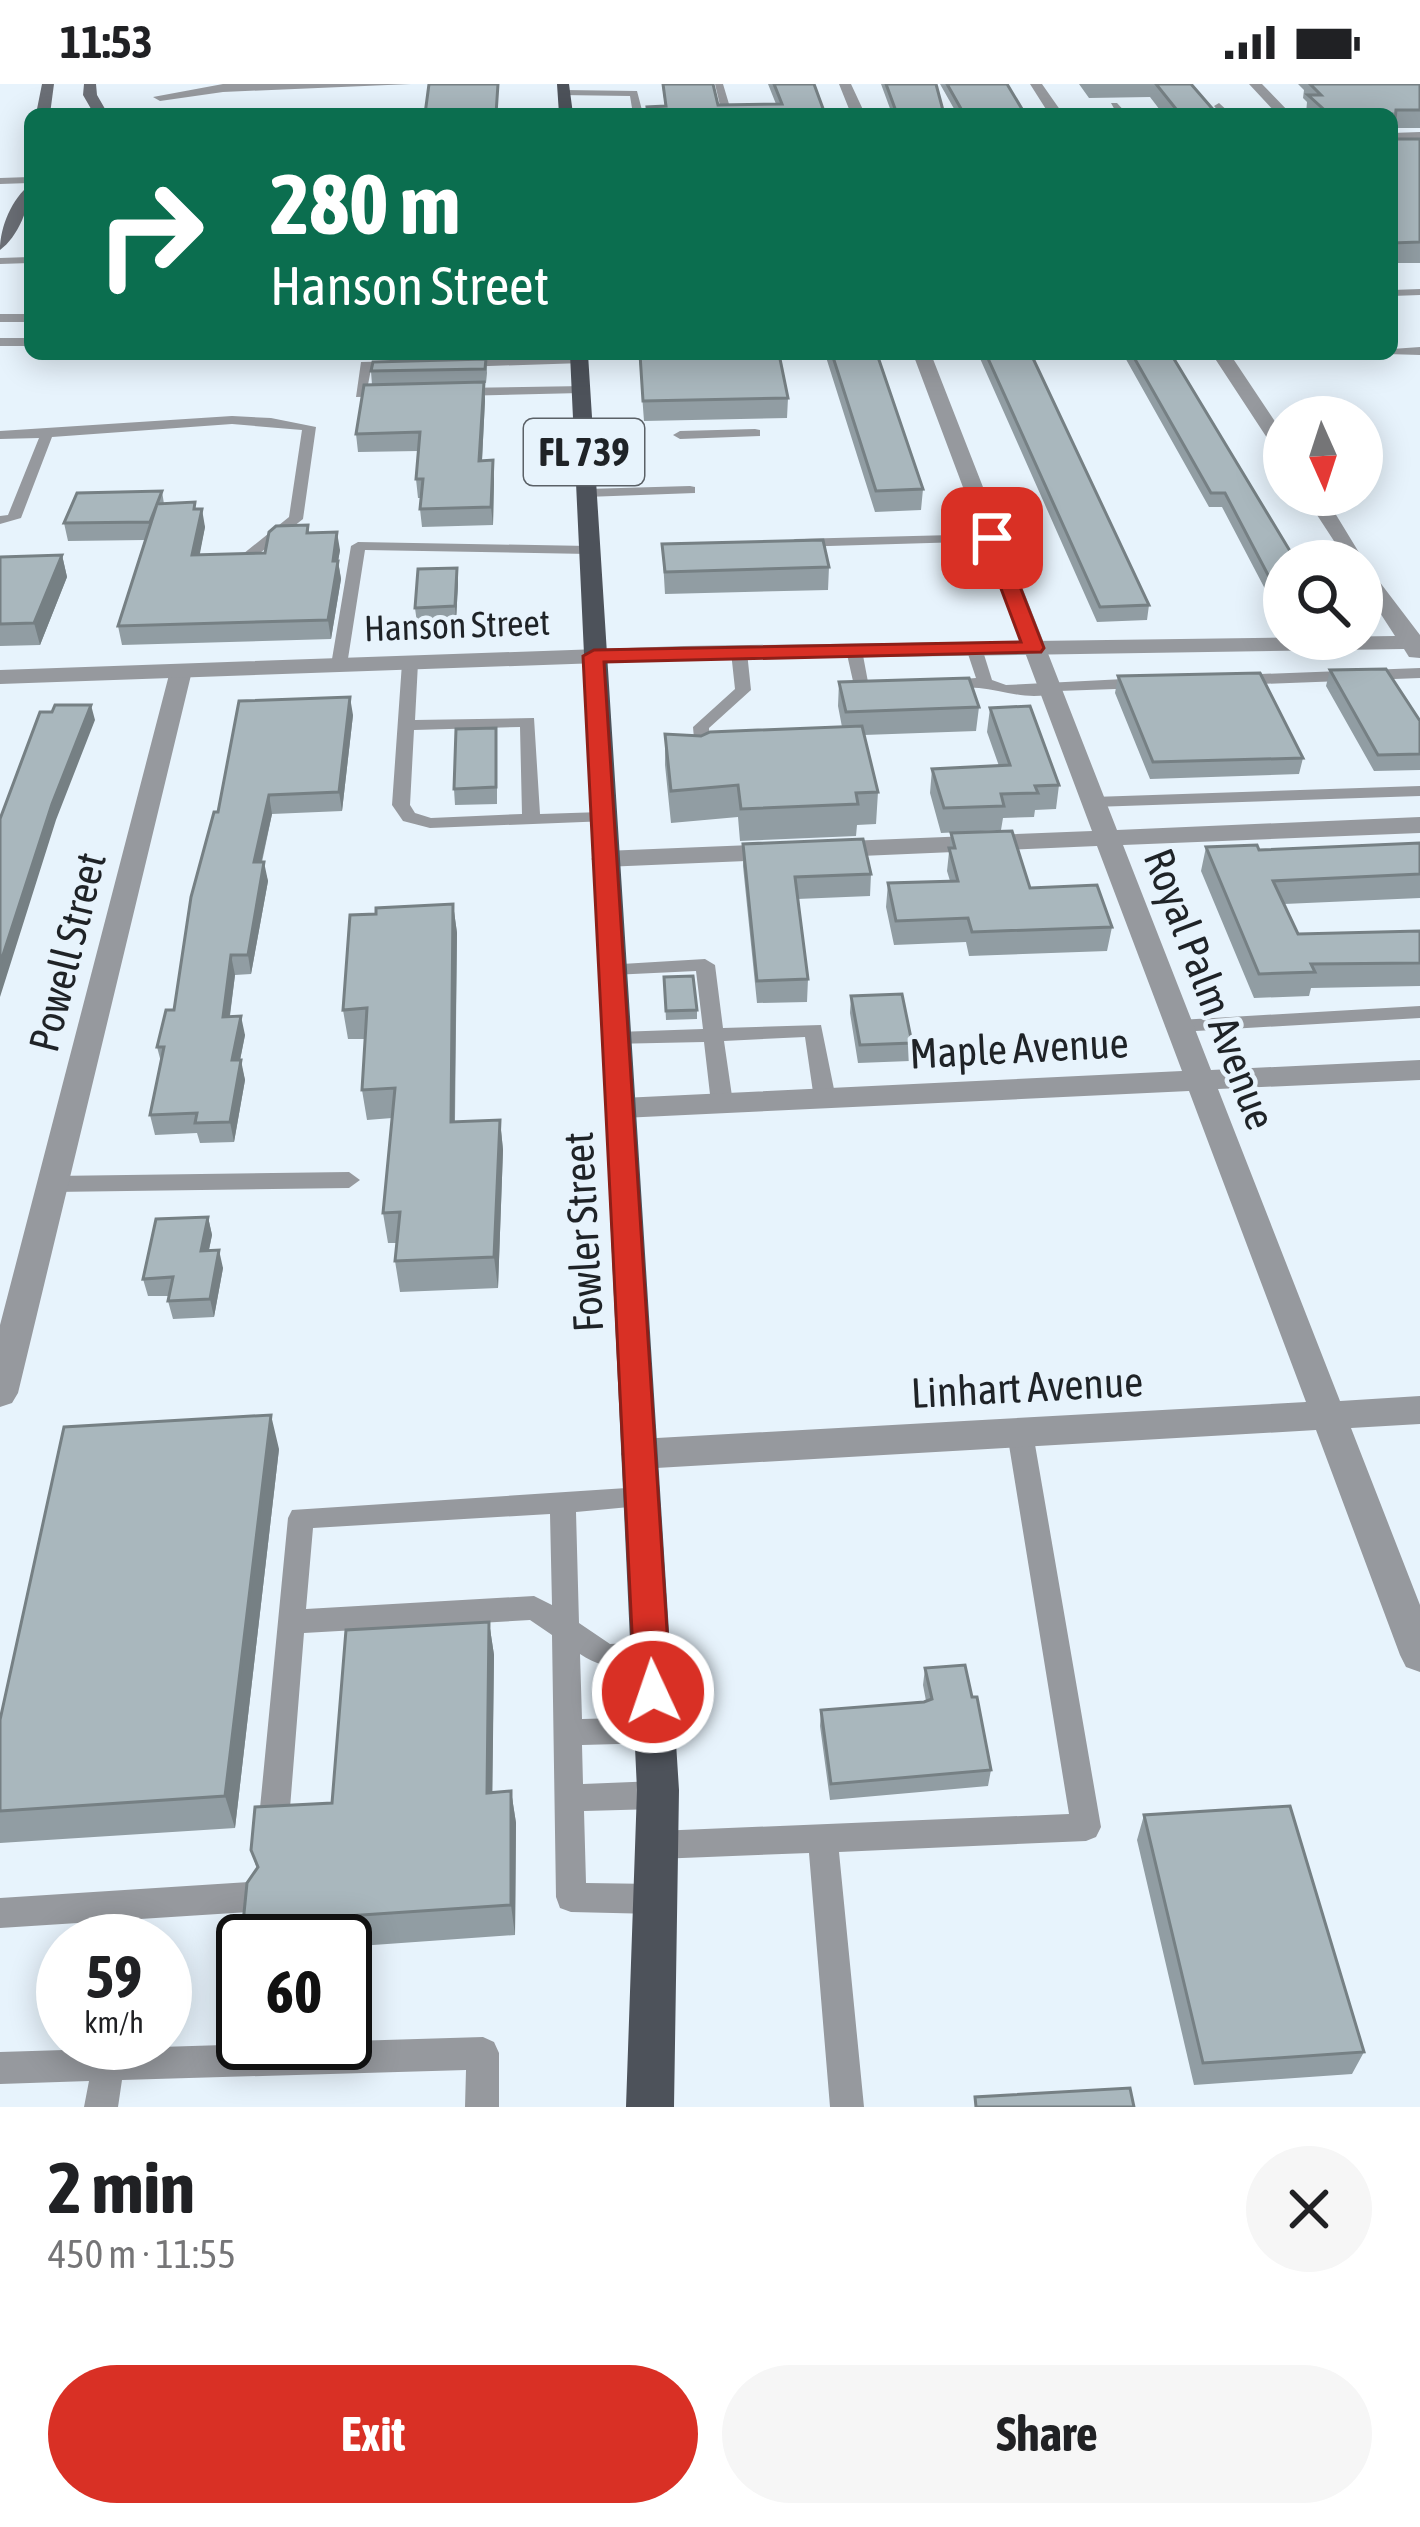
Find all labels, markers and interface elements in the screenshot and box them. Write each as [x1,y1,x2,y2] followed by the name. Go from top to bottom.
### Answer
[60,16,153,68] text: 11:53
[72,156,228,312] icon: right
[270,156,460,252] text: 280 m
[270,255,549,316] text: Hanson Street
[1263,396,1383,516] north arrow
[1263,396,1383,660] map controls
[524,419,644,485] road number: FL 739
[941,487,1043,589] pin
[959,505,1025,571] icon: arrive
[1263,540,1383,660] button: search
[363,601,551,649] street label: Hanson Street
[1135,842,1285,1136] street label: Royal Palm Avenue
[19,848,115,1056] street label: Powell Street
[908,1018,1130,1078] street label: Maple Avenue
[554,1131,612,1333] street label: Fowler Street
[910,1357,1144,1417] street label: Linhart Avenue
[590,1629,716,1755] position arrow
[216,1914,372,2070] speed limit sign: 60
[86,1942,142,2011] text: 59
[84,2005,144,2039] text: km/h
[48,2146,195,2228] text: 2 min
[1246,2146,1372,2272] button: close
[48,2232,236,2276] text: 450 m · 11:55
[48,2365,698,2503] button: Exit
[722,2365,1372,2503] button: Share

